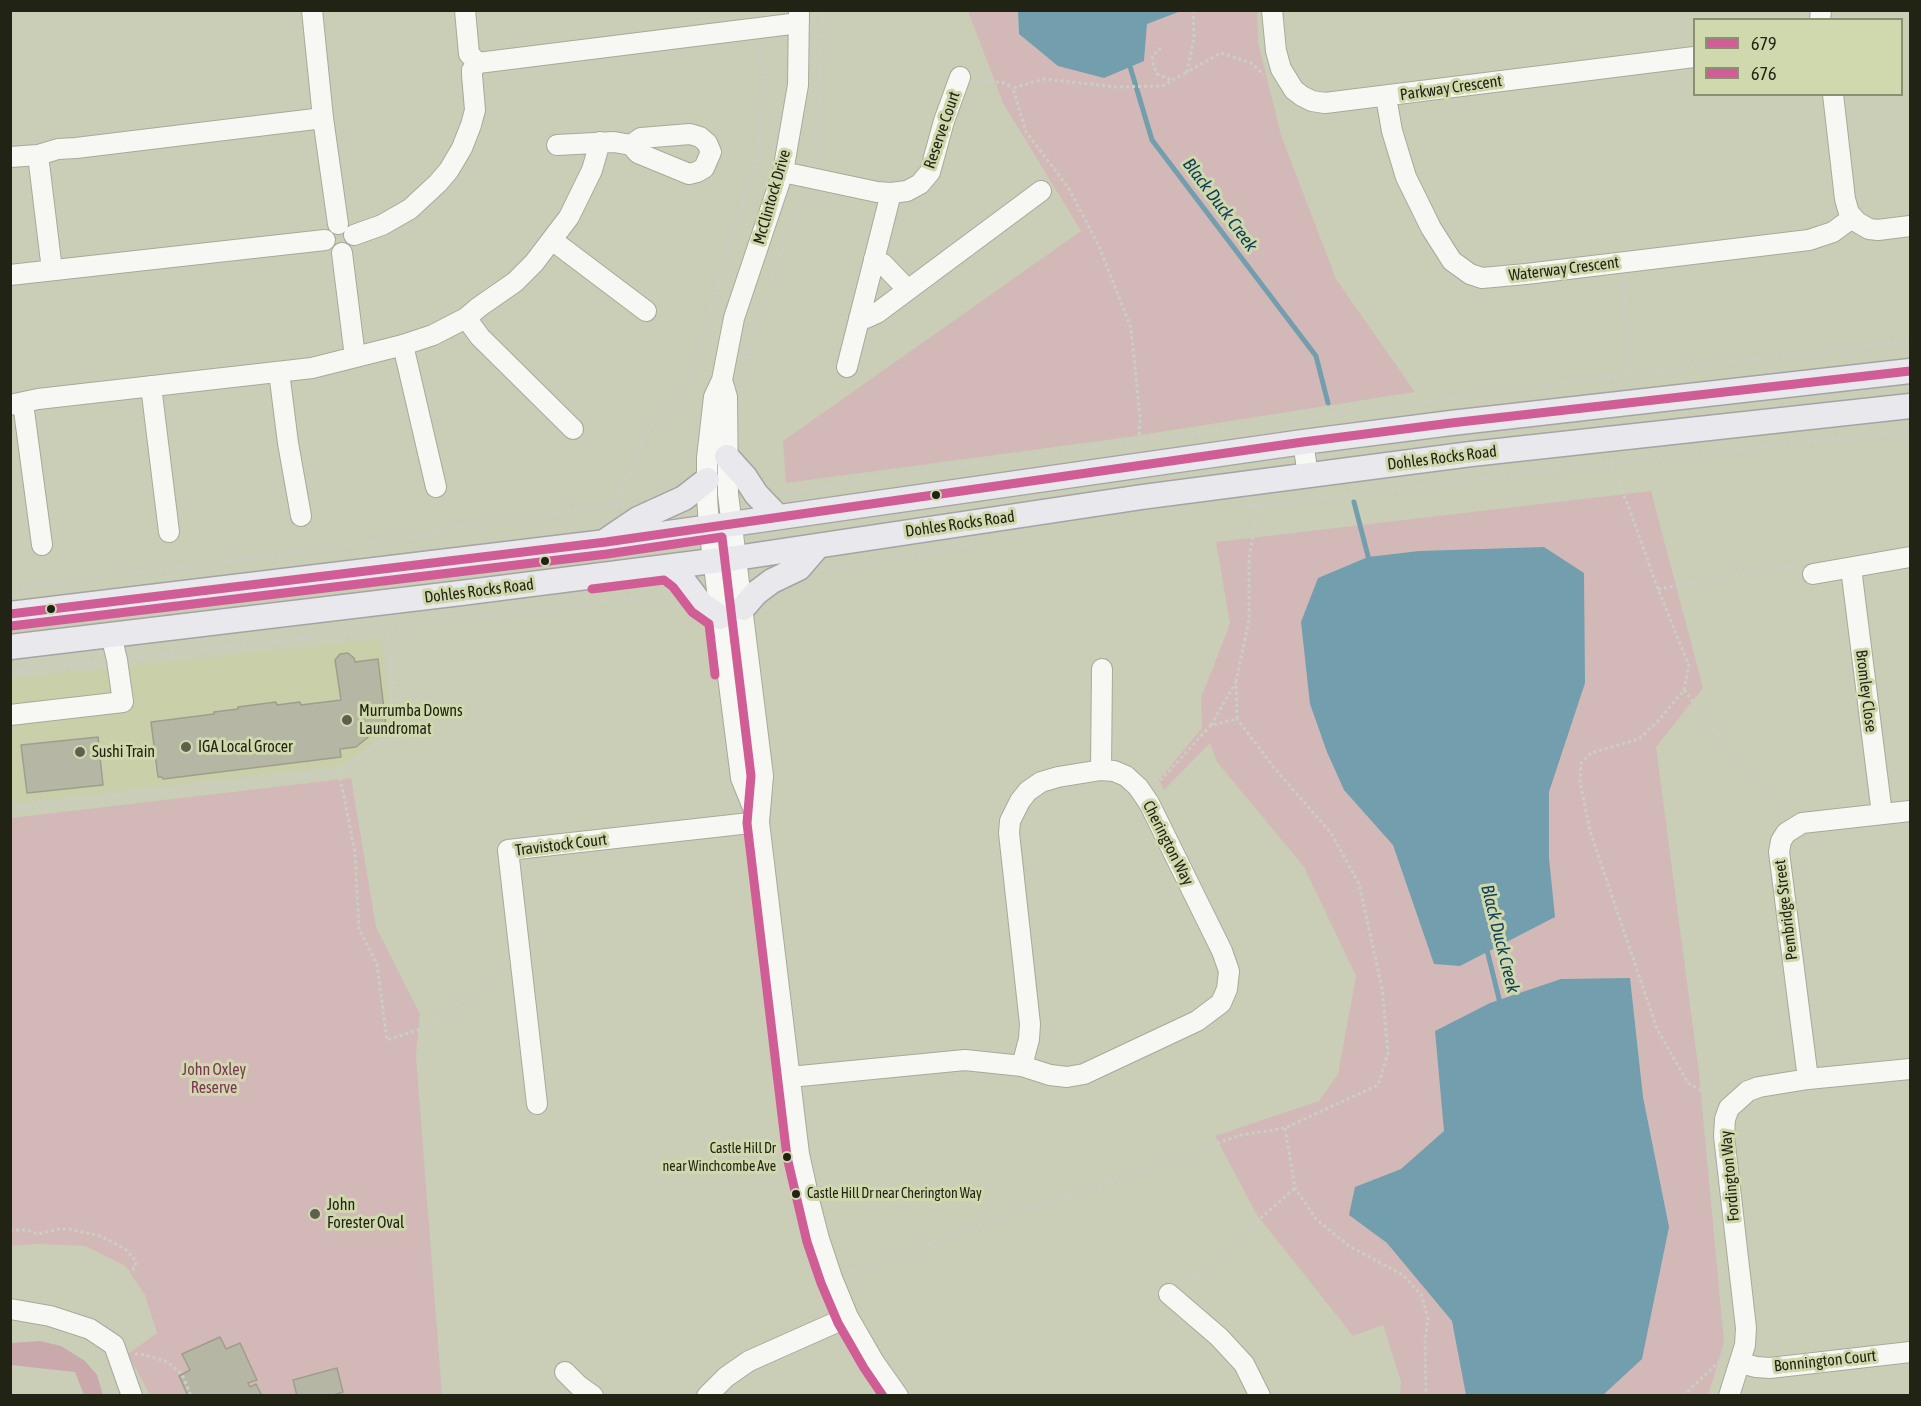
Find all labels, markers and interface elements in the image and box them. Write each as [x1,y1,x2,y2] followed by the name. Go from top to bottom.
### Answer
[1693,18,1903,96] legend
[1751,33,1776,54] text: 679
[1751,63,1776,84] text: 676
[1399,71,1503,105] street label: Parkway Crescent
[920,89,964,171] street label: Reserve Court
[749,147,795,247] street label: McClintock Drive
[1178,154,1262,256] water label: Black Duck Creek
[1508,253,1620,285] street label: Waterway Crescent
[1386,442,1498,474] street label: Dohles Rocks Road
[930,489,942,501] unlabelled marker
[904,507,1016,541] street label: Dohles Rocks Road
[539,555,551,567] unlabelled marker
[423,575,535,607] street label: Dohles Rocks Road
[45,603,57,615] unlabelled marker
[1851,649,1881,733] street label: Bromley Close
[359,701,463,739] place label: Murrumba Downs Laundromat
[340,713,354,727] marker: Murrumba Downs Laundromat
[198,737,293,757] place label: IGA Local Grocer
[179,740,193,754] marker: IGA Local Grocer
[92,742,155,762] place label: Sushi Train
[73,745,87,759] marker: Sushi Train
[1138,798,1198,888] street label: Cherington Way
[514,830,608,860] street label: Travistock Court
[1770,859,1802,961] street label: Pembridge Street
[1476,883,1524,995] water label: Black Duck Creek
[182,1060,246,1098] park label: John Oxley Reserve
[1716,1130,1744,1222] street label: Fordington Way
[663,1141,776,1174] place label: Castle Hill Dr near Winchcombe Ave
[781,1151,793,1163] marker: Castle Hill Dr near Winchcombe Ave
[807,1186,982,1202] place label: Castle Hill Dr near Cherington Way
[790,1188,802,1200] marker: Castle Hill Dr near Cherington Way
[327,1195,404,1233] place label: John Forester Oval
[308,1207,322,1221] marker: John Forester Oval
[1773,1346,1877,1376] street label: Bonnington Court

